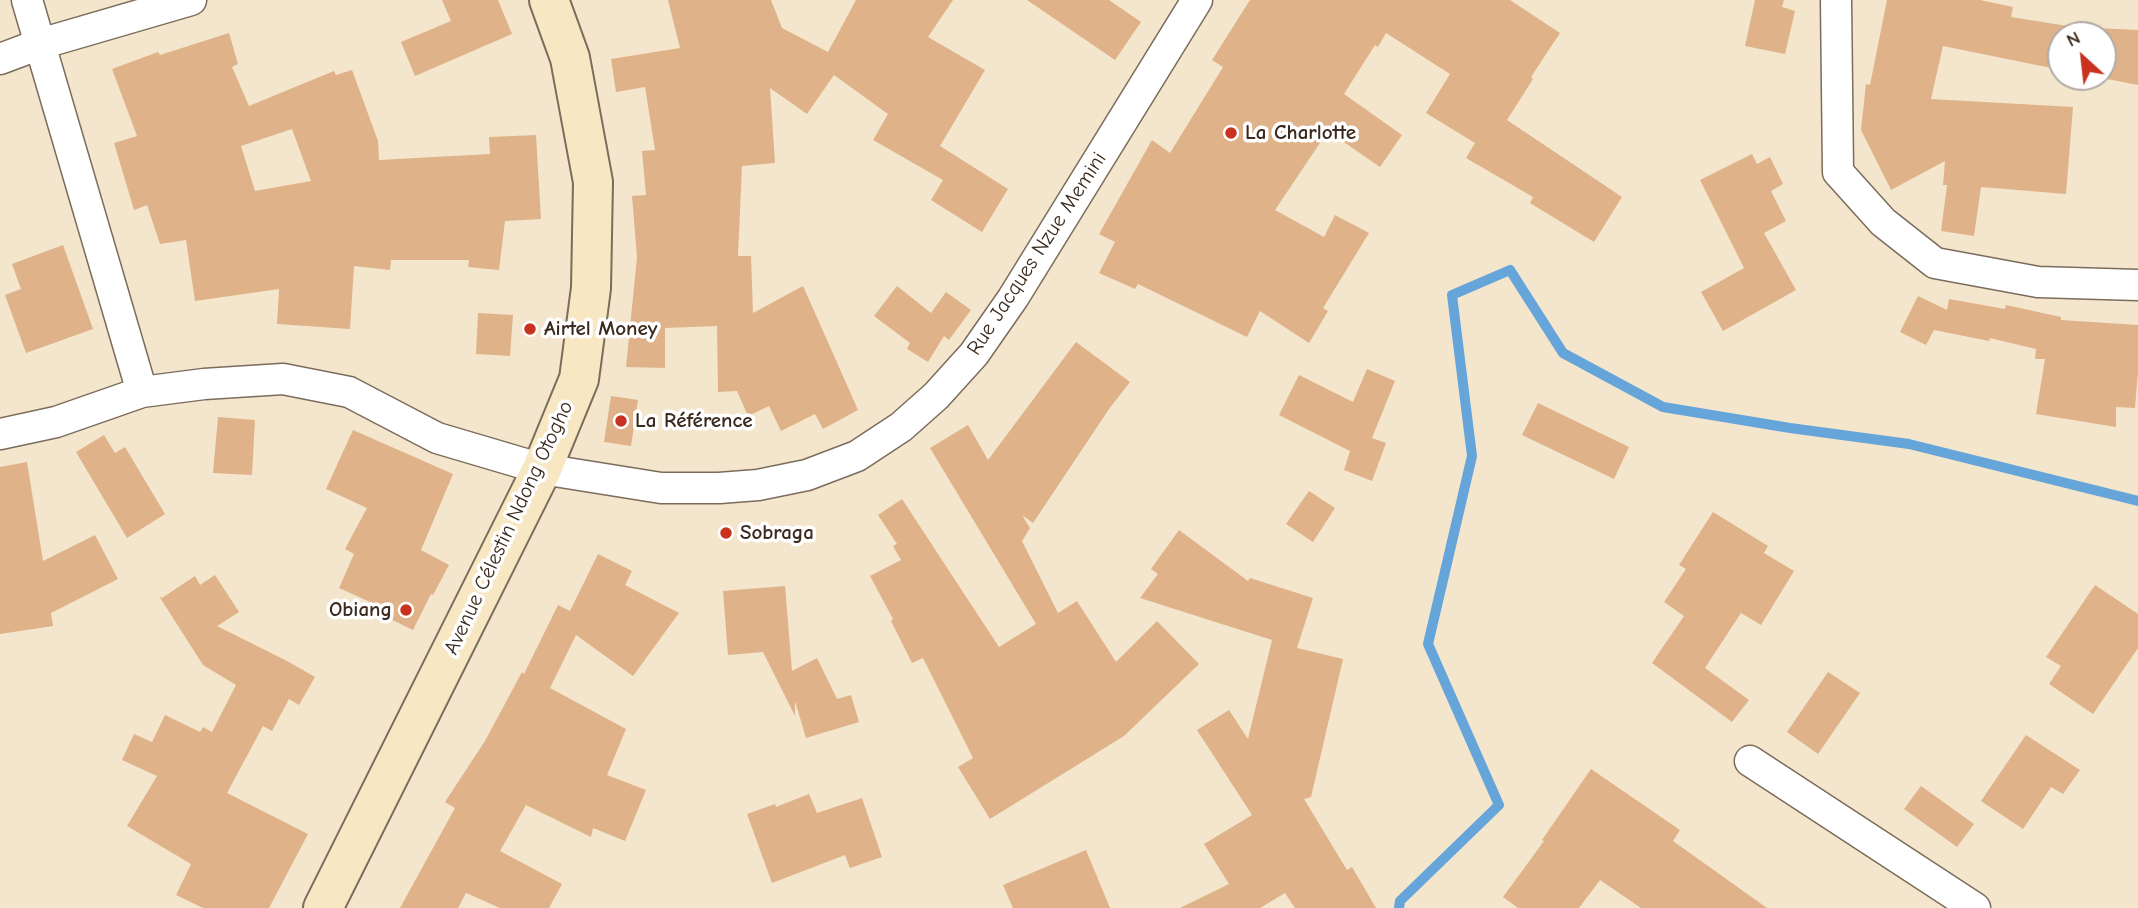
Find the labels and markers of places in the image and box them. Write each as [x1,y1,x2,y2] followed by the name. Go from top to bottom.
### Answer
[1245,120,1356,146] place label: La Charlotte
[1223,125,1239,141] marker: La Charlotte
[544,316,657,342] place label: Airtel Money
[522,321,538,337] marker: Airtel Money
[635,408,753,434] place label: La Référence
[613,413,629,429] marker: La Référence
[740,520,814,546] place label: Sobraga
[718,525,734,541] marker: Sobraga
[329,597,392,623] place label: Obiang
[398,602,414,618] marker: Obiang

